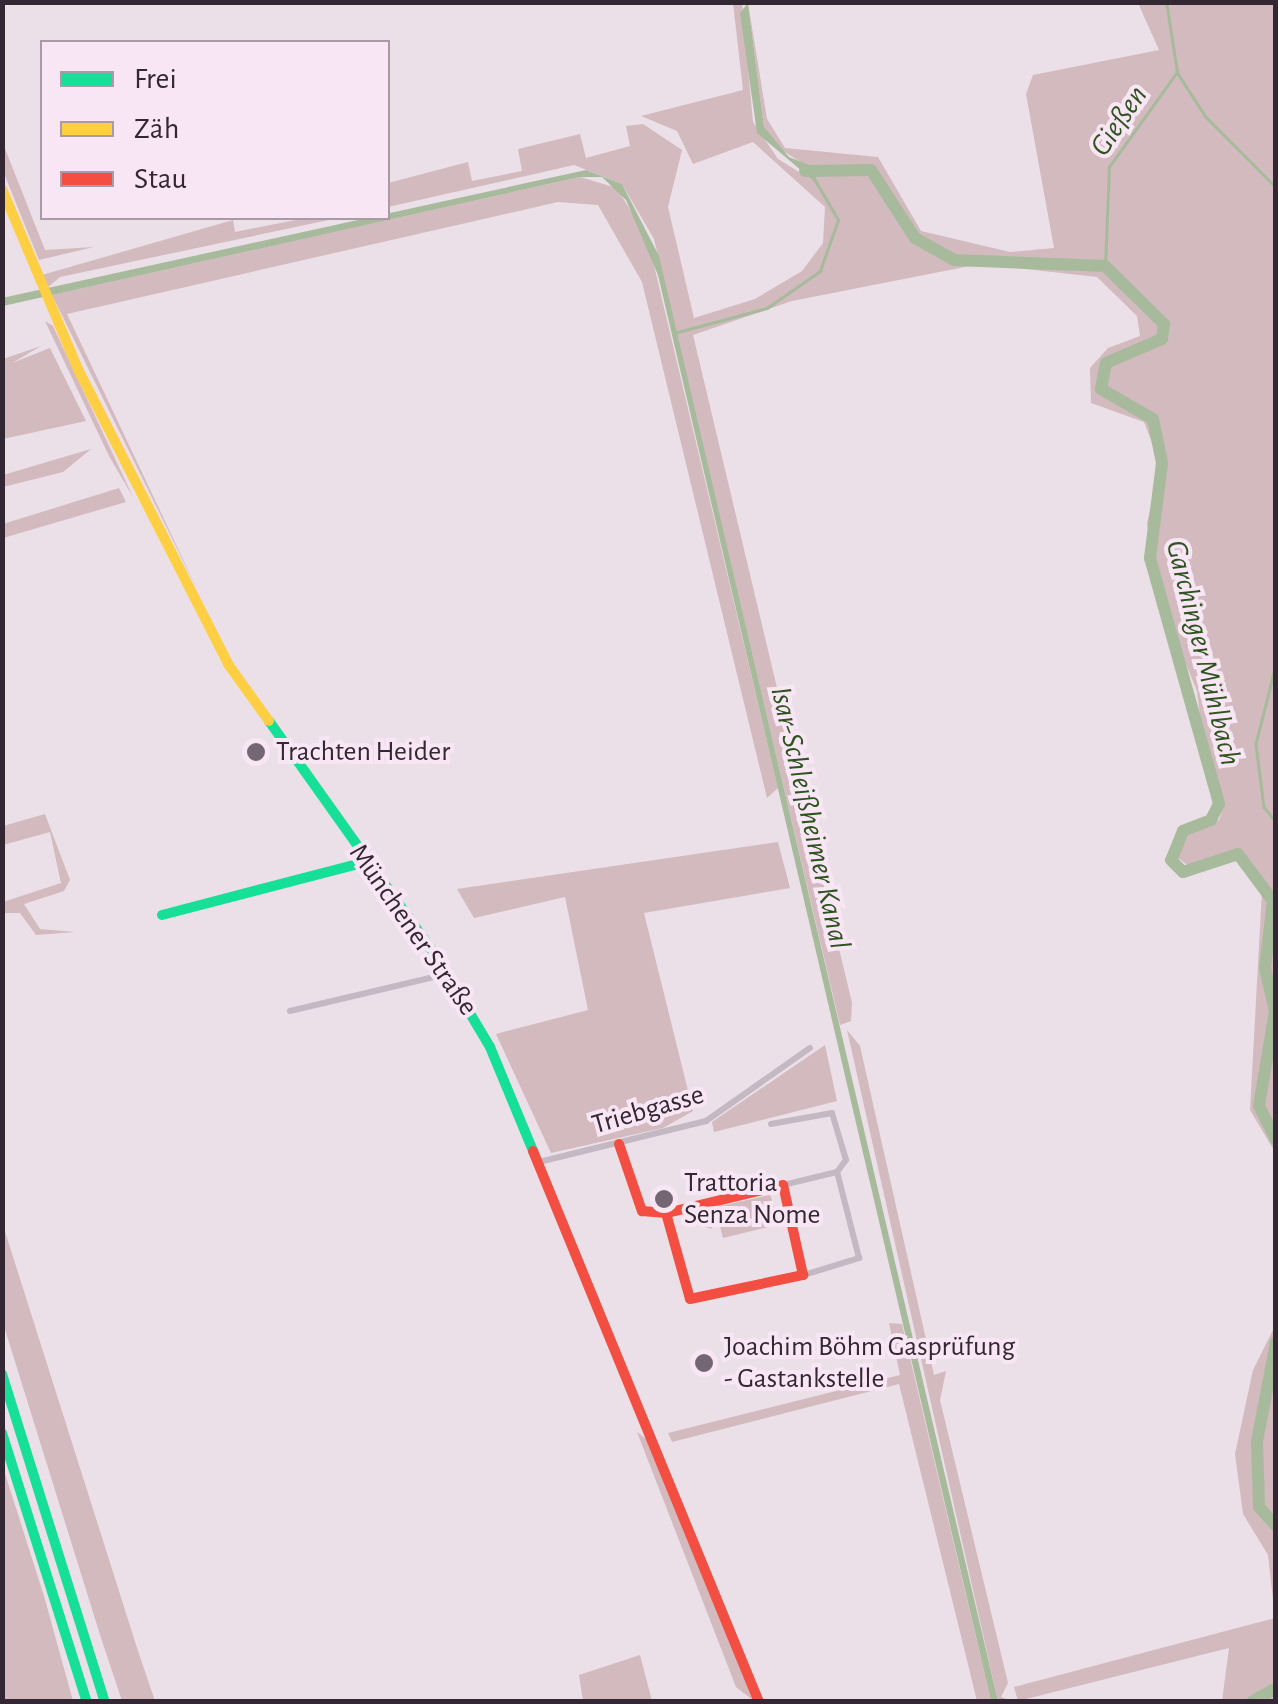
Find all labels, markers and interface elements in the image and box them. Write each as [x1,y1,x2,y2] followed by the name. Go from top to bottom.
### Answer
[40,40,390,220] legend
[134,64,177,94] text: Frei
[1083,79,1155,163] water label: Gießen
[134,114,179,144] text: Zäh
[134,164,187,194] text: Stau
[1158,537,1248,769] water label: Garchinger Mühlbach
[762,683,858,953] water label: Isar-Schleißheimer Kanal
[276,735,450,769] place label: Trachten Heider
[245,741,267,763] marker: Trachten Heider
[341,838,485,1022] street label: Münchener Straße
[588,1078,708,1142] street label: Triebgasse
[684,1166,820,1232] place label: Trattoria Senza Nome
[653,1188,675,1210] marker: Trattoria Senza Nome
[724,1330,1015,1396] place label: Joachim Böhm Gasprüfung - Gastankstelle
[693,1352,715,1374] marker: Joachim Böhm Gasprüfung - Gastankstelle

